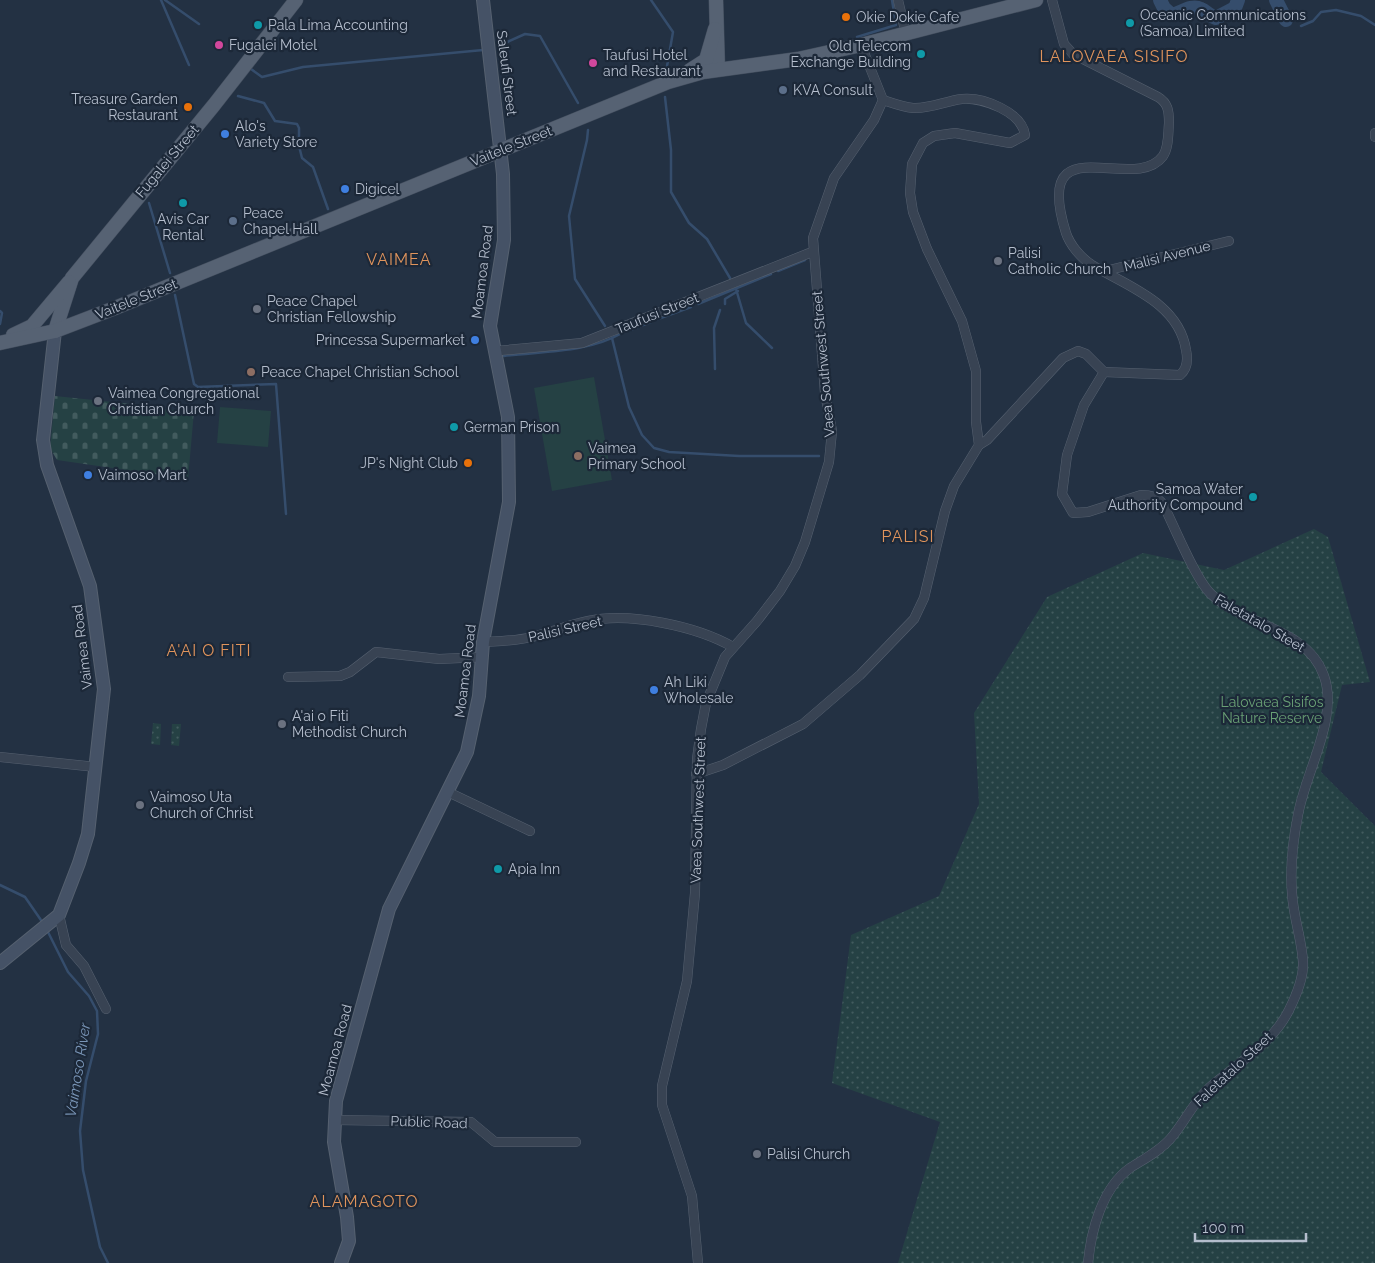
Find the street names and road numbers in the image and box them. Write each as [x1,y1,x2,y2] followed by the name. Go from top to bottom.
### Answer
[494,29,520,117] street label: Saleufi Street
[132,121,202,201] street label: Fugalei Street
[468,122,554,170] street label: Vaitele Street
[468,224,496,320] street label: Moamoa Road
[1122,237,1212,275] street label: Malisi Avenue
[93,275,179,323] street label: Vaitele Street
[613,289,701,337] street label: Taufusi Street
[809,290,837,438] street label: Vaea Southwest Street
[1212,591,1308,655] street label: Faletatalo Steet
[69,604,95,690] street label: Vaimea Road
[527,613,604,645] street label: Palisi Street
[451,623,479,719] street label: Moamoa Road
[687,736,709,884] street label: Vaea Southwest Street
[315,1002,355,1098] street label: Moamoa Road
[1191,1028,1276,1109] street label: Faletatalo Steet
[390,1113,468,1131] street label: Public Road

